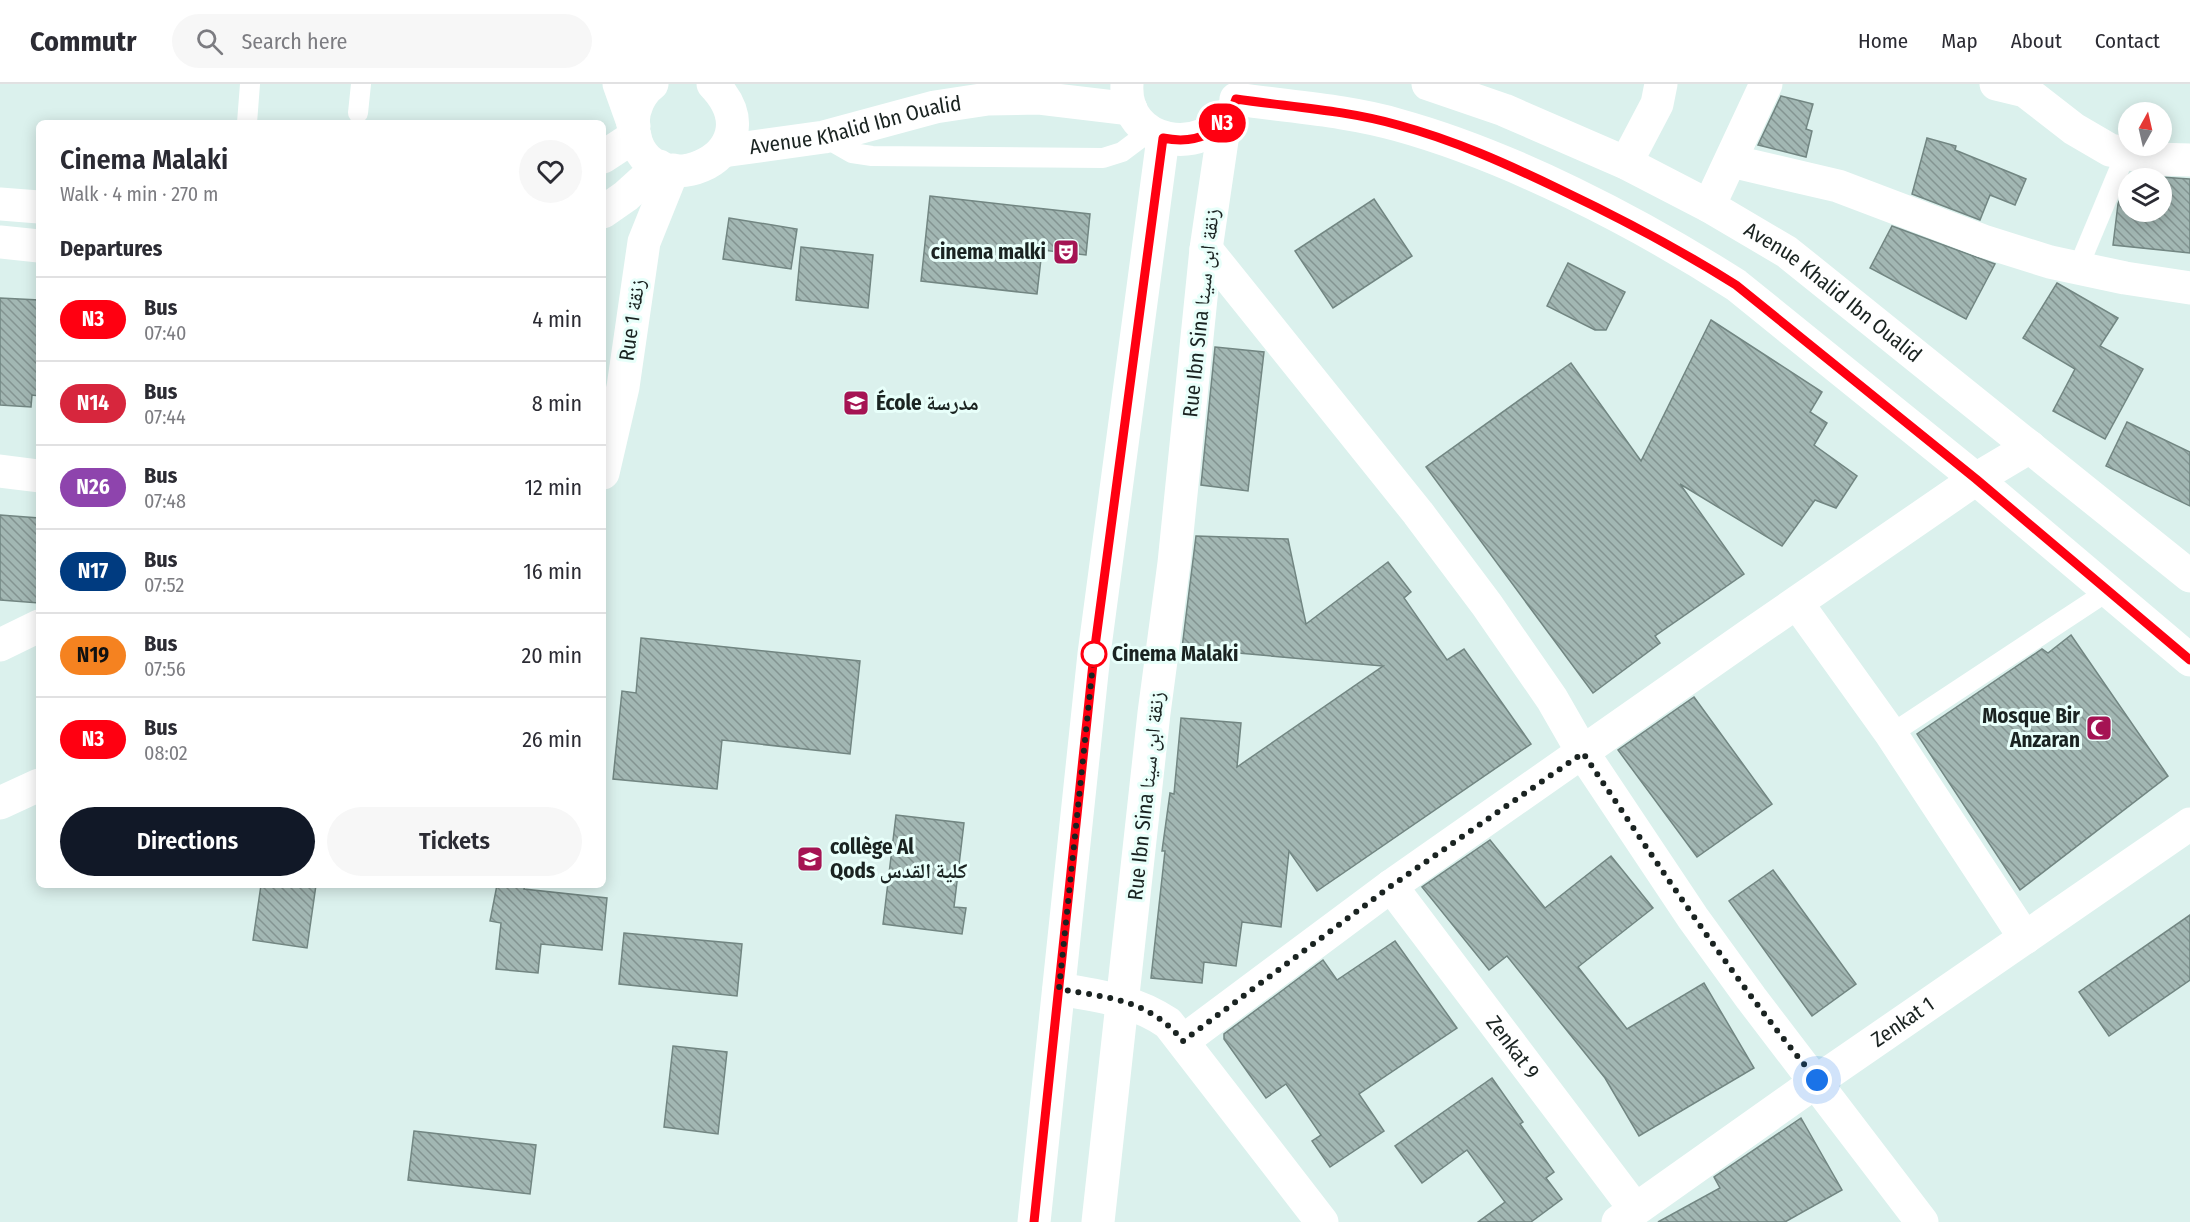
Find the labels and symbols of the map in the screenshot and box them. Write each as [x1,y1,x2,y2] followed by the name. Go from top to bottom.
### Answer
[748,90,963,160] street label: Avenue Khalid Ibn Oualid
[2118,102,2172,156] north arrow
[1195,104,1249,142] line badge: N3
[1177,207,1225,419] street label: Rue Ibn Sina زنقة ابن سينا
[1739,217,1927,368] street label: Avenue Khalid Ibn Oualid
[1051,237,1081,267] theatre icon: cinema malki
[931,239,1046,265] place label: cinema malki
[613,277,651,363] street label: Rue 1 زنقة
[841,388,871,418] school or university icon: École مدرسة
[876,389,979,416] place label: École مدرسة
[1081,641,1107,667] marker: Cinema Malaki
[1112,641,1238,667] place label: Cinema Malaki
[1122,690,1170,902] street label: Rue Ibn Sina زنقة ابن سينا
[1982,703,2080,753] place label: Mosque Bir Anzaran
[2084,713,2114,743] mosque icon: Mosque Bir Anzaran
[830,834,967,884] place label: collège Al Qods كلية القدس
[795,844,825,874] school or university icon: collège Al Qods كلية القدس
[1866,991,1939,1053] street label: Zenkat 1
[1480,1010,1545,1084] street label: Zenkat 9
[1802,1065,1832,1095] your location

